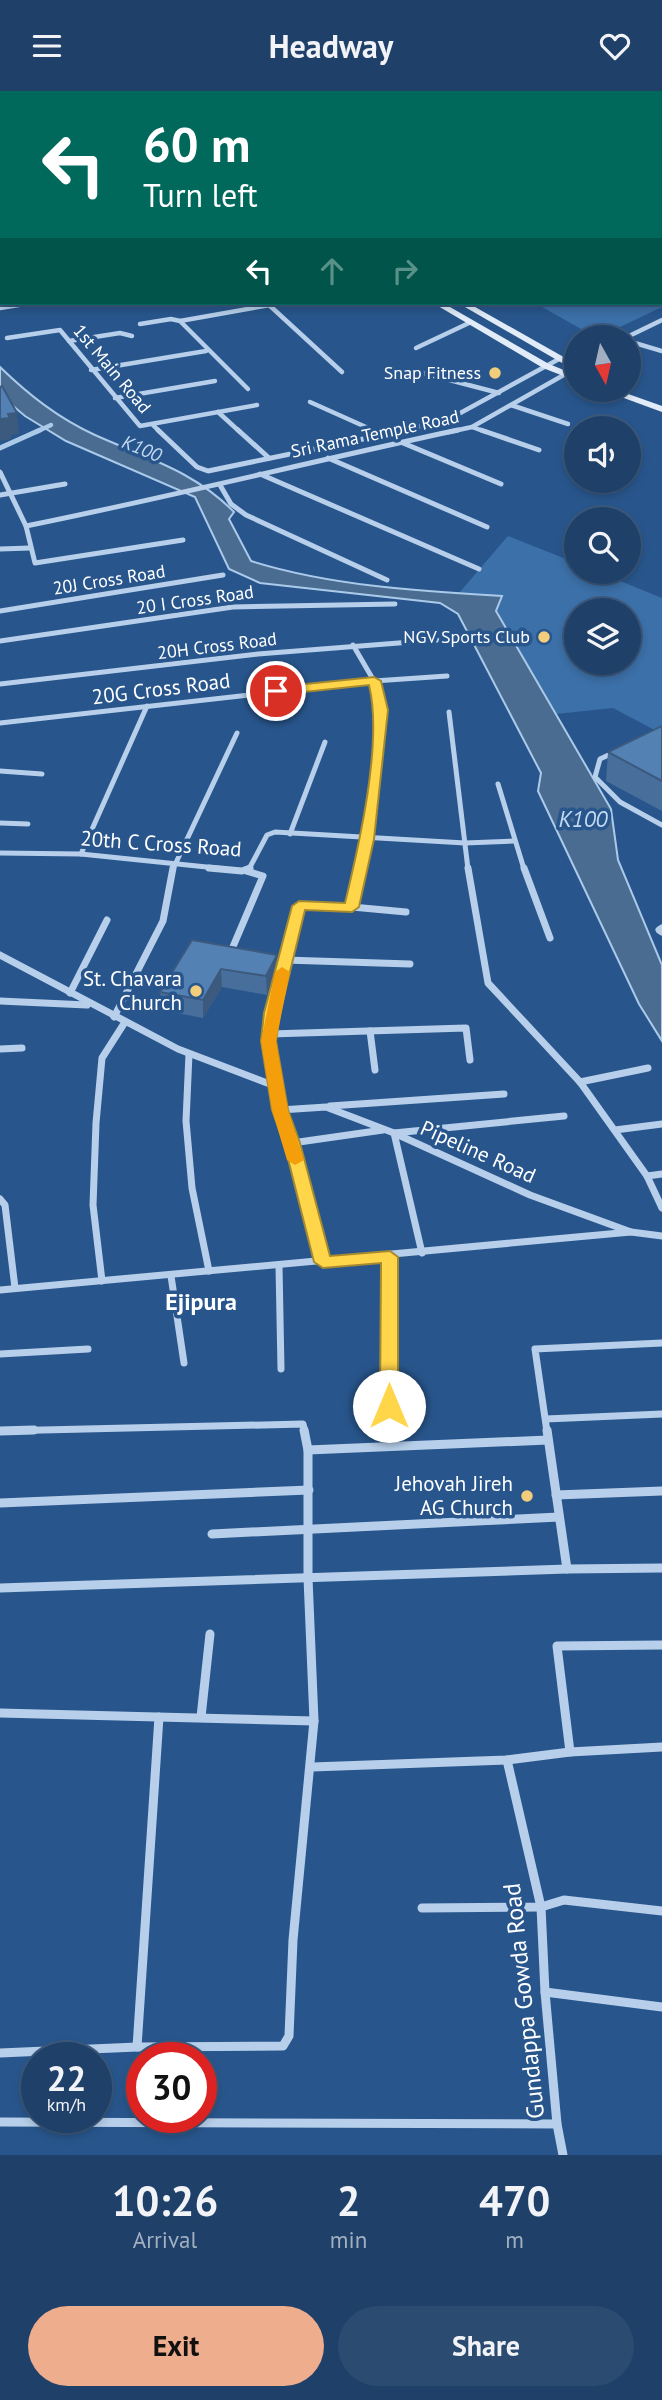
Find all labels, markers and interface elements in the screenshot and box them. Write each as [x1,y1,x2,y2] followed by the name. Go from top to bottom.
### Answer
[269,25,393,67] text: Headway
[28,27,66,65] icon: menu
[596,27,634,65] icon: heart
[143,112,250,176] text: 60 m
[28,119,119,210] icon: left
[143,174,258,216] text: Turn left
[240,252,278,290] icon: left
[313,252,351,290] icon: ahead
[386,252,424,290] icon: right
[69,320,156,418] street label: 1st Main Road
[564,325,640,403] north arrow
[564,325,641,675] map controls
[384,361,481,384] place label: Snap Fitness
[487,365,503,381] marker: Snap Fitness
[289,404,461,463] street label: Sri Rama Temple Road
[564,416,641,493] button: sound
[119,429,166,467] water label: K100
[564,507,641,584] button: search
[51,559,167,600] street label: 20J Cross Road
[135,580,255,619] street label: 20 I Cross Road
[564,598,641,675] button: layers
[403,625,530,648] place label: NGV Sports Club
[156,627,278,664] street label: 20H Cross Road
[536,629,552,645] marker: NGV Sports Club
[246,661,306,721] pin
[90,667,232,710] street label: 20G Cross Road
[257,672,295,710] icon: arrive
[558,804,609,833] water label: K100
[79,824,243,863] street label: 20th C Cross Road
[83,965,182,1016] place label: St. Chavara Church
[188,983,204,999] marker: St. Chavara Church
[416,1114,540,1189] street label: Pipeline Road
[165,1286,237,1317] district label: Ejipura
[352,1369,426,1443] position arrow
[394,1470,513,1521] place label: Jehovah Jireh AG Church
[519,1488,535,1504] marker: Jehovah Jireh AG Church
[496,1882,551,2120] street label: Gundappa Gowda Road
[126,2042,217,2133] speed limit sign: 30
[47,2055,86,2101] text: 22
[47,2093,86,2116] text: km/h
[112,2173,218,2228] text: 10:26
[337,2173,360,2228] text: 2
[479,2173,550,2228] text: 470
[133,2225,197,2254] text: Arrival
[330,2225,367,2254] text: min
[505,2225,524,2254] text: m
[28,2306,324,2386] button: Exit
[338,2306,634,2386] button: Share

